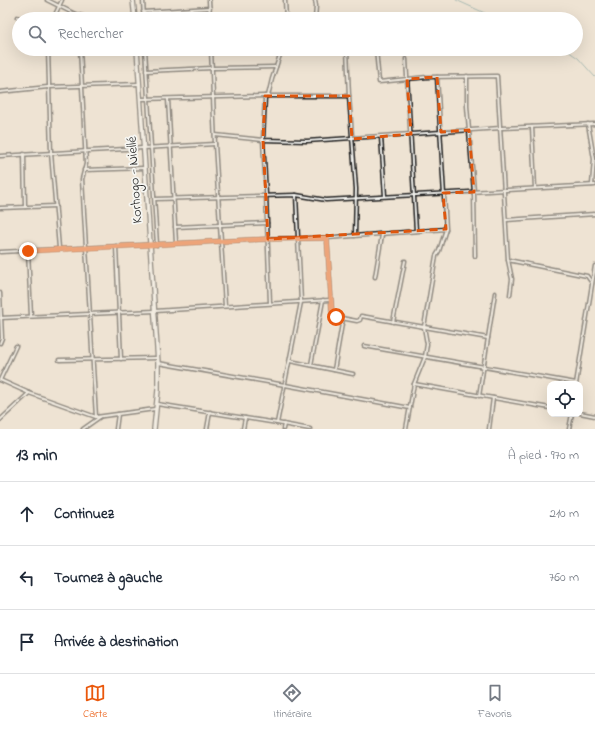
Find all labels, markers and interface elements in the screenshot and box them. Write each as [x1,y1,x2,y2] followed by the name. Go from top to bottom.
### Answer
[12,12,583,56] search box
[26,23,48,45] icon: search
[58,23,123,45] text: Rechercher
[121,135,150,224] street label: Korhogo - Niellé
[19,242,37,260] route end
[327,308,345,326] route start
[547,381,583,417] map controls
[547,381,583,417] button: locate
[16,443,57,468] text: 13 min
[508,446,579,465] text: À pied · 970 m
[16,503,38,525] icon: ahead
[54,503,114,525] text: Continuez
[549,504,579,523] text: 210 m
[16,567,38,589] icon: left
[54,567,162,589] text: Tournez à gauche
[549,568,579,587] text: 760 m
[16,631,38,653] icon: arrive
[54,631,179,653] text: Arrivée à destination
[83,682,107,722] tab: Carte
[273,682,312,722] tab: Itinéraire
[478,682,512,722] tab: Favoris

